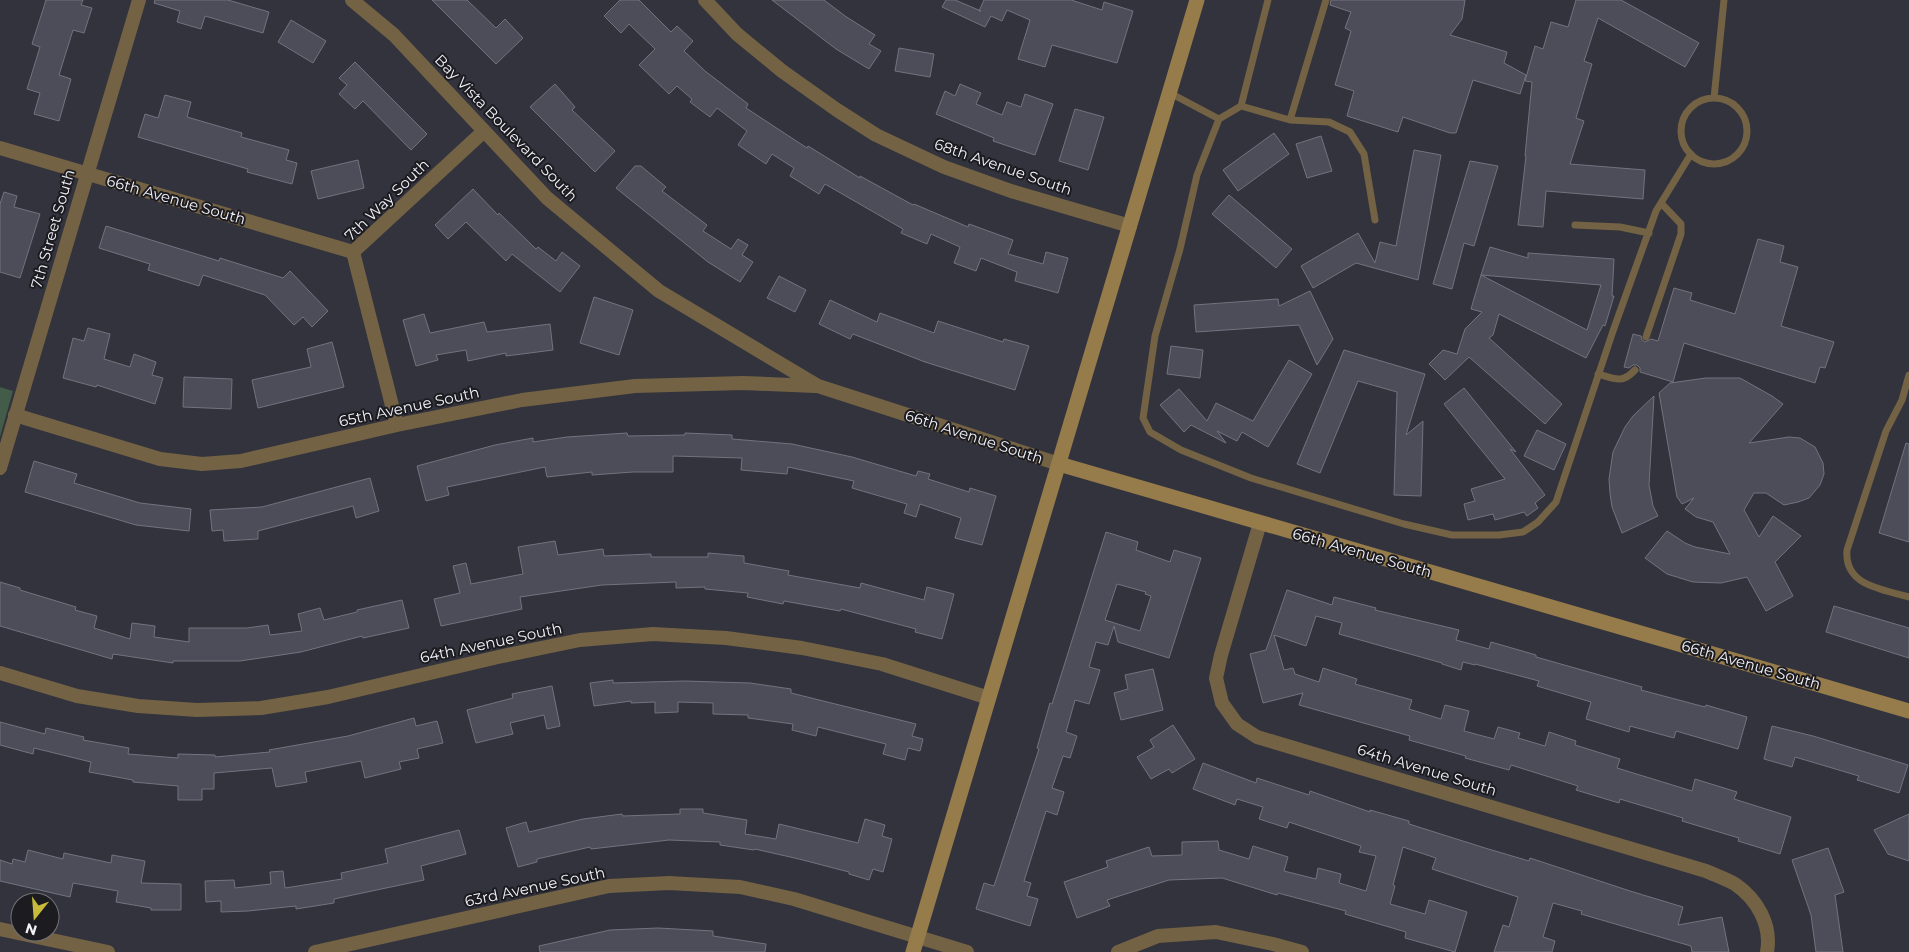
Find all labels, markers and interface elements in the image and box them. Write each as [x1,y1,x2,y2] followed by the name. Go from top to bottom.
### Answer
[431,50,582,205] street label: Bay Vista Boulevard South
[932,134,1075,199] street label: 68th Avenue South
[340,155,433,245] street label: 7th Way South
[26,167,79,291] street label: 7th Street South
[104,171,248,228] street label: 66th Avenue South
[337,382,481,431] street label: 65th Avenue South
[903,405,1046,468] street label: 66th Avenue South
[1290,524,1434,581] street label: 66th Avenue South
[418,618,564,667] street label: 64th Avenue South
[1679,636,1823,693] street label: 66th Avenue South
[1355,739,1499,800] street label: 64th Avenue South
[463,862,607,911] street label: 63rd Avenue South
[10,892,60,942] north arrow
[23,919,39,940] text: N

